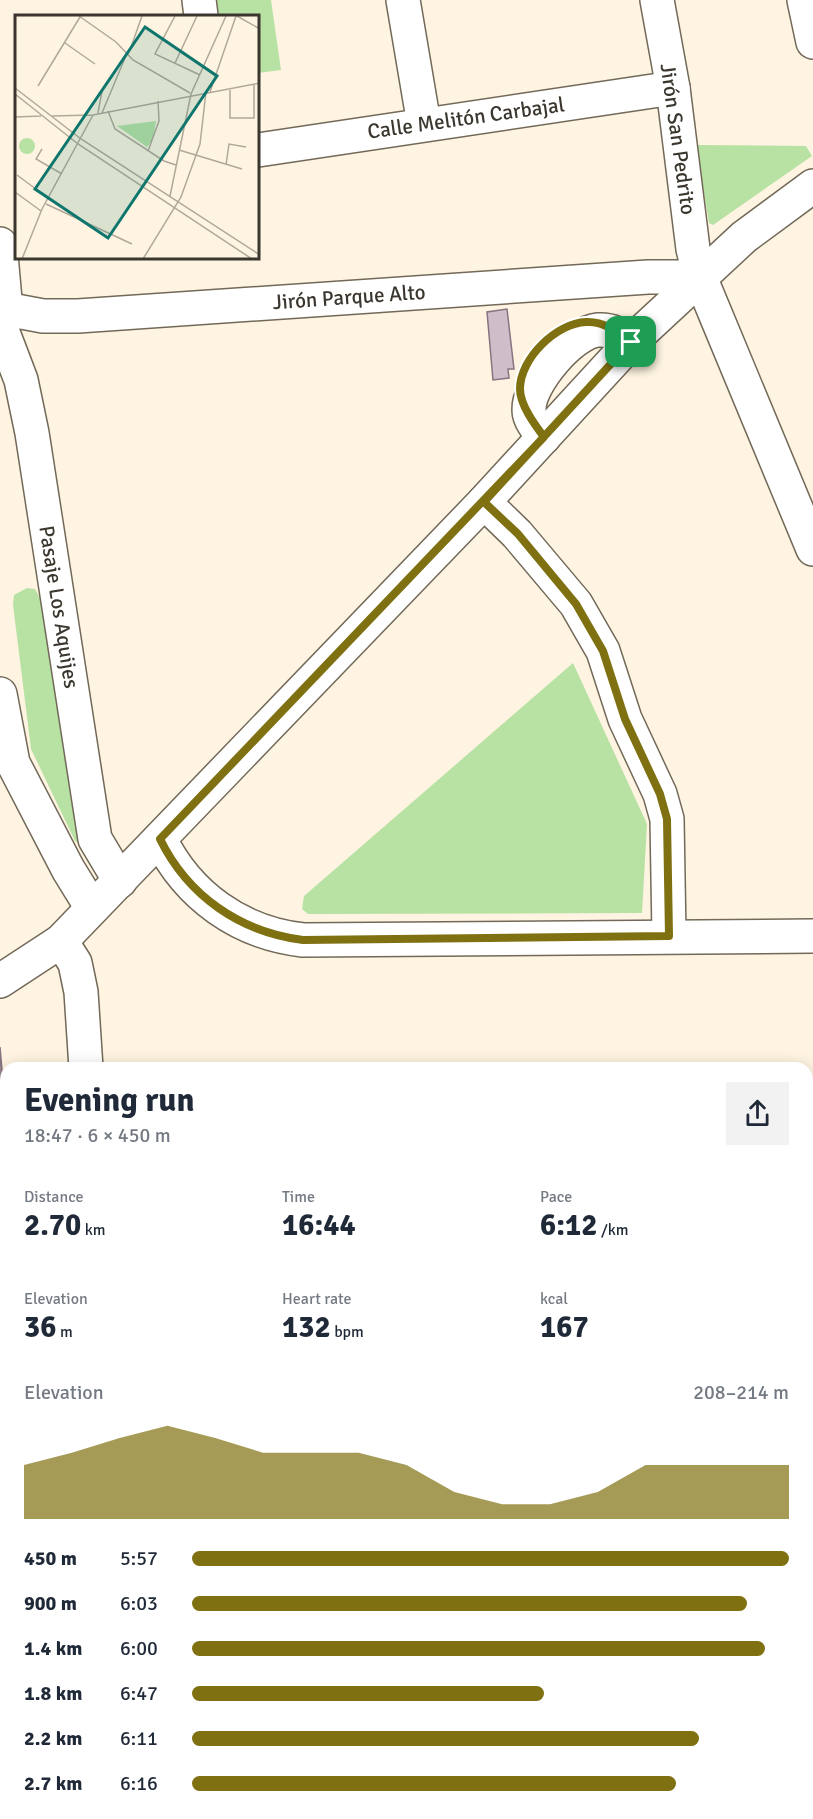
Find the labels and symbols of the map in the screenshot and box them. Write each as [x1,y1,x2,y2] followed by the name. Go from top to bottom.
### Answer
[15,15,260,260] inset map
[655,62,701,216] street label: Jirón San Pedrito
[366,91,566,145] street label: Calle Melitón Carbajal
[272,279,426,315] street label: Jirón Parque Alto
[605,316,656,367] pin
[33,524,85,690] street label: Pasaje Los Aquijes

